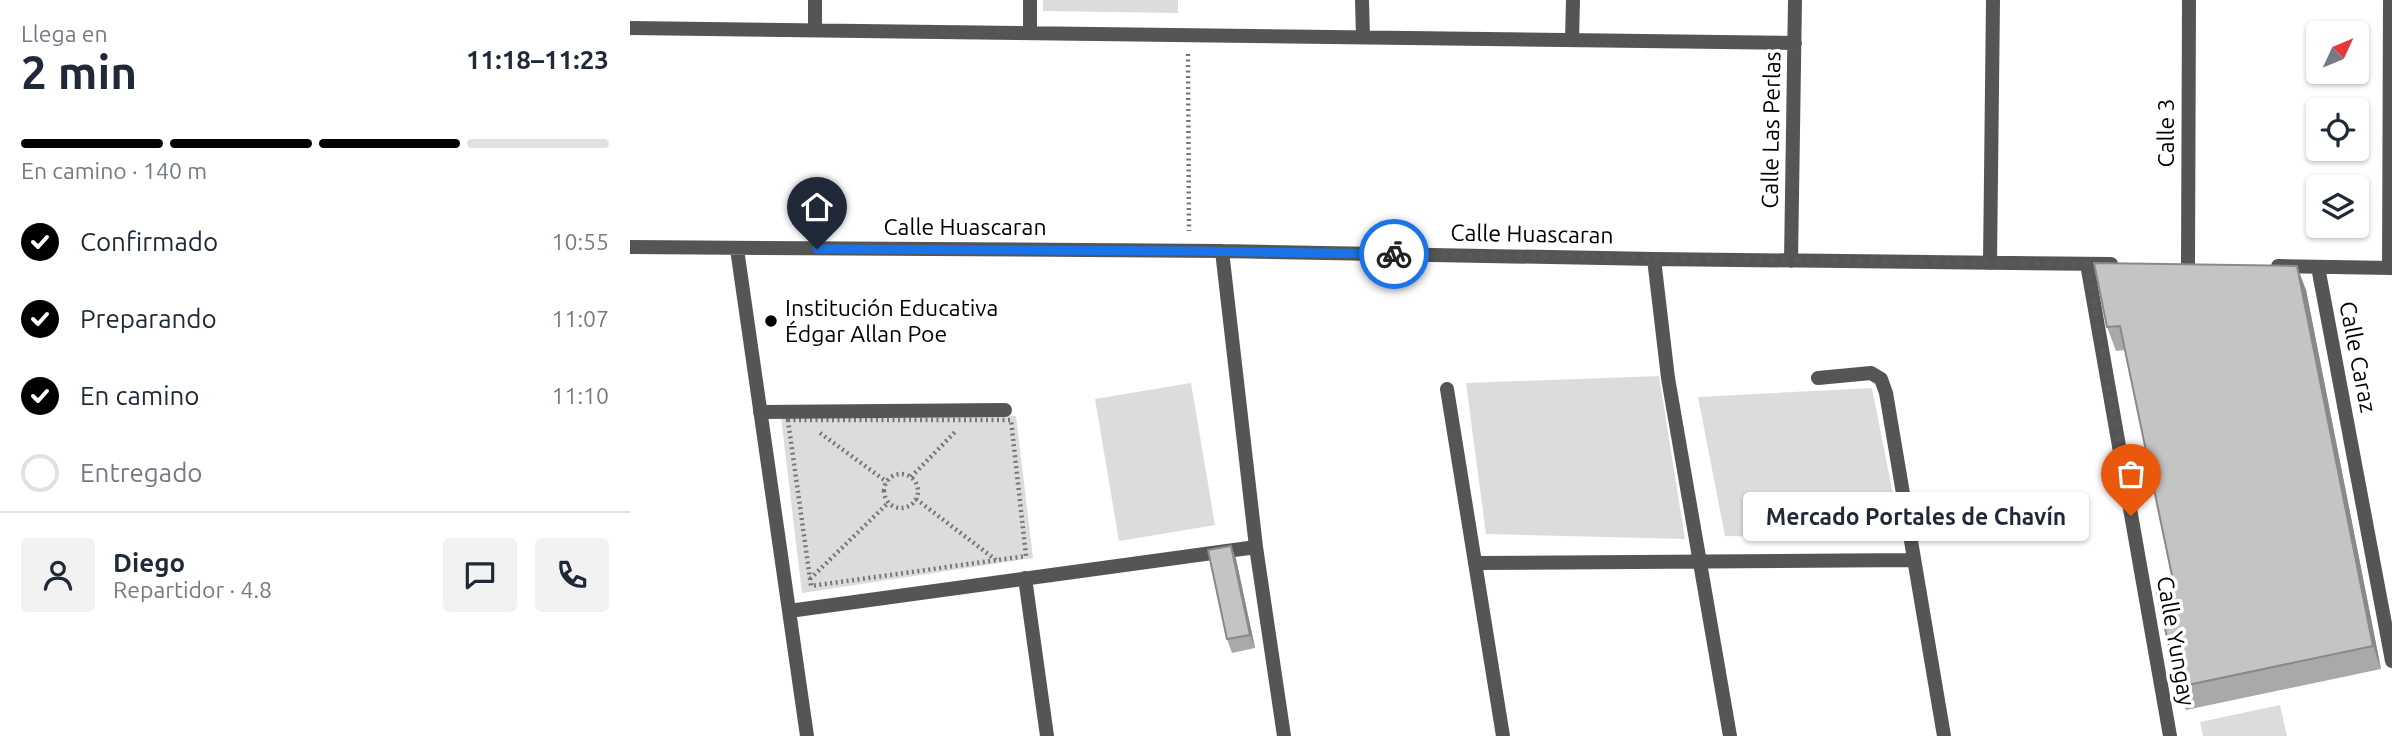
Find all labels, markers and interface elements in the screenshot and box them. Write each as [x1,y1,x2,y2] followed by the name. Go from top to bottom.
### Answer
[21,21,108,46] text: Llega en
[2306,21,2370,84] north arrow
[2306,21,2369,238] map controls
[466,45,609,74] text: 11:18–11:23
[21,46,137,98] text: 2 min
[1757,51,1784,209] street label: Calle Las Perlas
[2306,98,2369,161] button: locate
[2153,99,2178,167] street label: Calle 3
[21,158,207,183] text: En camino · 140 m
[2306,175,2369,238] button: layers
[787,177,847,249] pin
[798,188,836,226] icon: home
[883,214,1047,239] street label: Calle Huascaran
[1359,219,1429,289] courier
[1450,220,1614,247] street label: Calle Huascaran
[21,223,59,261] icon: check
[80,227,218,256] text: Confirmado
[551,229,609,254] text: 10:55
[1375,235,1413,273] icon: bike
[785,295,998,346] place label: Institución Educativa Édgar Allan Poe
[2335,299,2382,415] street label: Calle Caraz
[21,300,59,338] icon: check
[80,304,217,333] text: Preparando
[551,306,609,331] text: 11:07
[763,313,779,329] marker: Institución Educativa Édgar Allan Poe
[21,377,59,415] icon: check
[80,381,200,410] text: En camino
[551,383,609,408] text: 11:10
[2101,444,2161,516] pin
[2112,455,2150,493] icon: bag
[80,458,203,487] text: Entregado
[1742,491,2089,540] callout: Mercado Portales de Chavín
[1766,504,2066,529] text: Mercado Portales de Chavín
[21,538,95,612] button: person
[443,538,517,612] button: chat
[535,538,609,612] button: phone
[113,548,185,577] text: Diego
[2153,574,2200,708] street label: Calle Yungay
[113,577,272,602] text: Repartidor · 4.8

